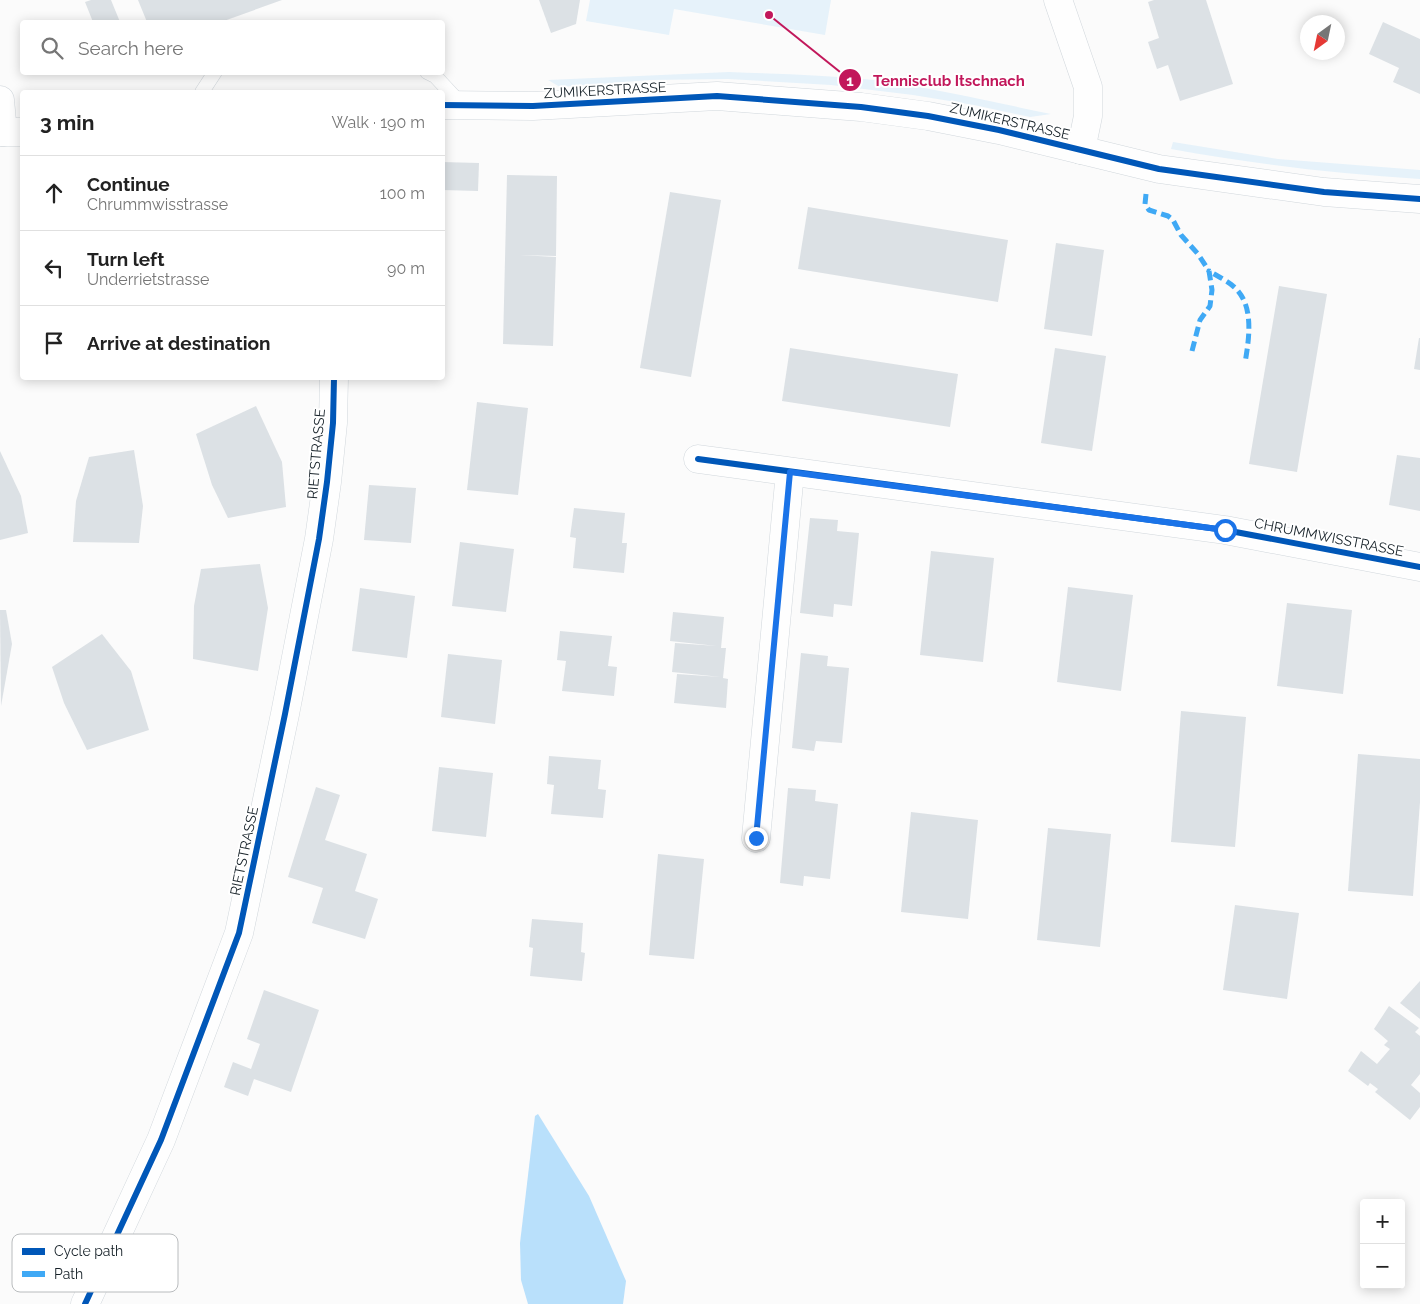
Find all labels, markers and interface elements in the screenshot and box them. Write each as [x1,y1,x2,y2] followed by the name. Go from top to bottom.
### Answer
[1300,15,1345,60] north arrow
[20,20,445,75] search box
[38,34,66,62] icon: search
[78,37,184,59] text: Search here
[838,65,1034,95] callout: Tennisclub Itschnach
[846,72,854,90] text: 1
[873,72,1025,90] text: Tennisclub Itschnach
[543,79,667,101] street label: ZUMIKERSTRASSE
[948,99,1072,143] street label: ZUMIKERSTRASSE
[40,110,94,135] text: 3 min
[332,113,425,132] text: Walk · 190 m
[87,173,170,195] text: Continue
[40,179,68,207] icon: ahead
[380,184,425,203] text: 100 m
[87,195,228,214] text: Chrummwisstrasse
[87,248,164,270] text: Turn left
[40,254,68,282] icon: left
[387,259,425,278] text: 90 m
[87,270,209,289] text: Underrietstrasse
[40,329,68,357] icon: arrive
[87,332,271,354] text: Arrive at destination
[304,408,328,500] street label: RIETSTRASSE
[1253,515,1405,559] street label: CHRUMMWISSTRASSE
[1214,519,1237,542] route start
[227,805,261,897] street label: RIETSTRASSE
[745,827,768,850] route end
[1360,1199,1405,1289] map controls
[1360,1199,1405,1244] button: +
[12,1234,178,1292] legend
[54,1243,123,1259] text: Cycle path
[1360,1244,1405,1289] button: −
[54,1266,83,1282] text: Path

